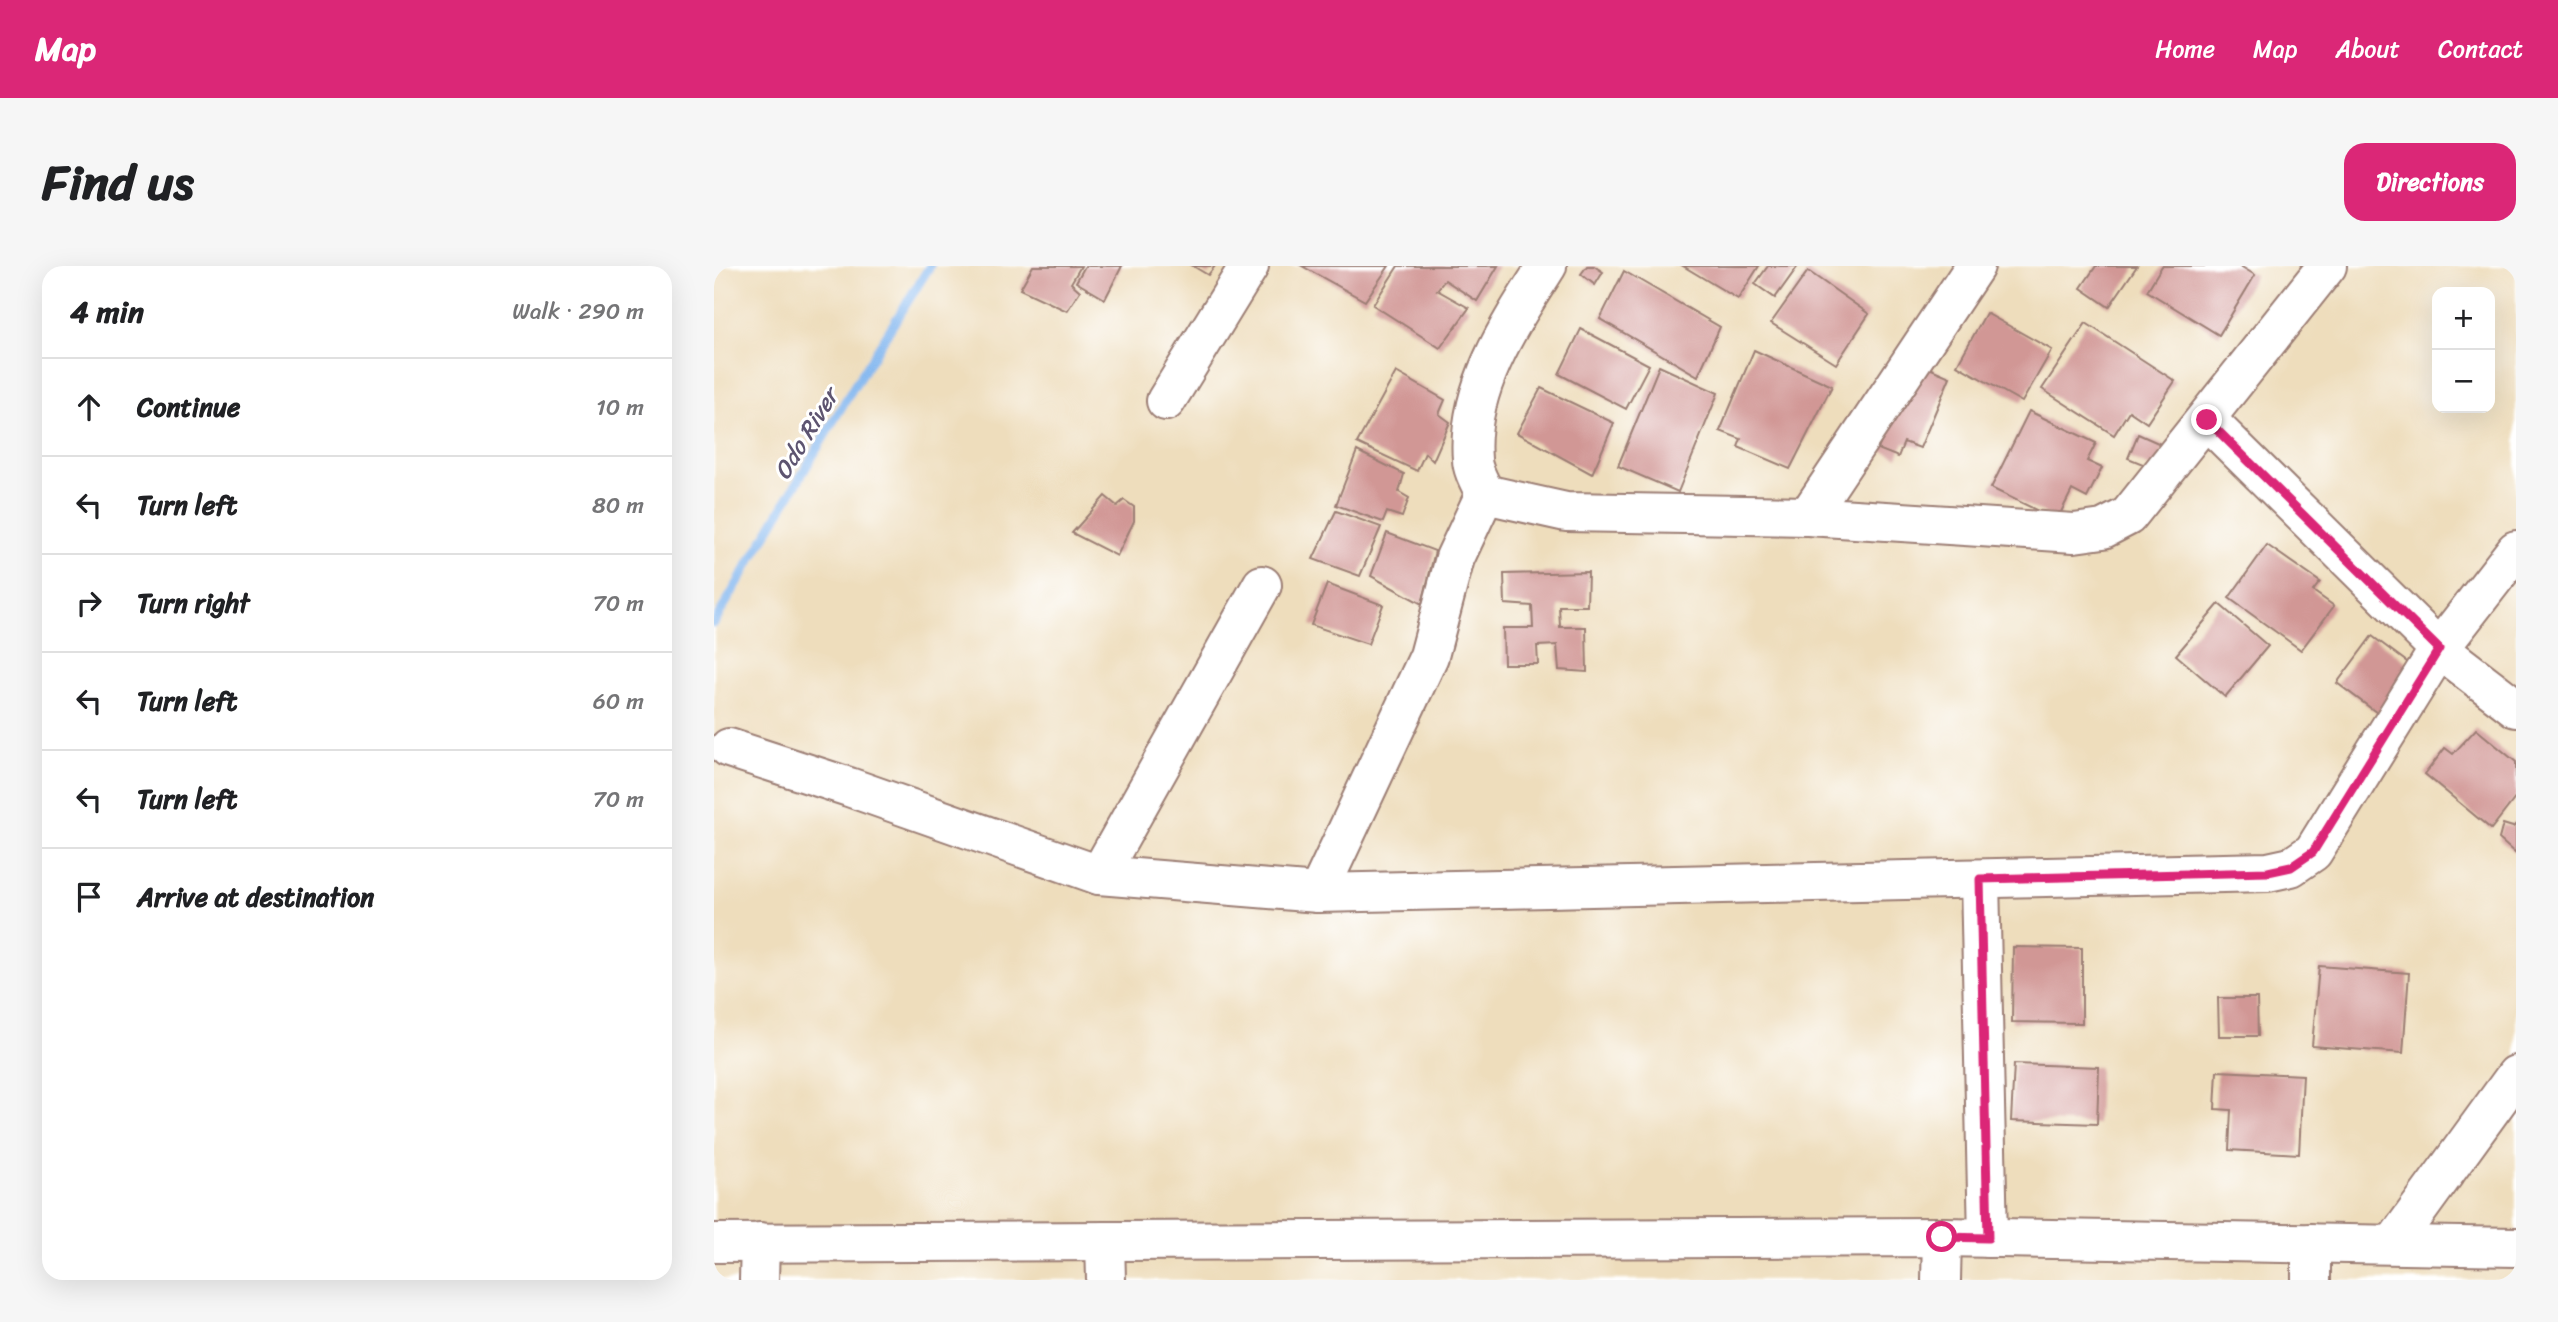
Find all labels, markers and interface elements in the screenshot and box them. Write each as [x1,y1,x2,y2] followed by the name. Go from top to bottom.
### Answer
[35,20,96,78] text: Map
[2155,28,2215,70] text: Home
[2253,28,2297,70] text: Map
[2335,28,2400,70] text: About
[2438,28,2523,70] text: Contact
[42,139,194,226] text: Find us
[2344,143,2516,221] button: Directions
[70,285,144,339] text: 4 min
[2432,287,2495,413] map controls
[2432,287,2495,350] button: +
[512,291,644,332] text: Walk · 290 m
[2432,350,2495,413] button: −
[762,377,852,488] water label: Odo River
[137,384,240,430] text: Continue
[596,387,644,428] text: 10 m
[70,388,108,426] icon: ahead
[2191,404,2222,435] route end
[137,482,237,528] text: Turn left
[592,485,644,526] text: 80 m
[70,486,108,524] icon: left
[137,580,250,626] text: Turn right
[593,583,644,624] text: 70 m
[70,584,108,622] icon: right
[137,678,237,724] text: Turn left
[593,681,644,722] text: 60 m
[70,682,108,720] icon: left
[137,776,237,822] text: Turn left
[593,779,644,820] text: 70 m
[70,780,108,818] icon: left
[137,874,374,920] text: Arrive at destination
[70,878,108,916] icon: arrive
[1926,1221,1957,1252] route start

